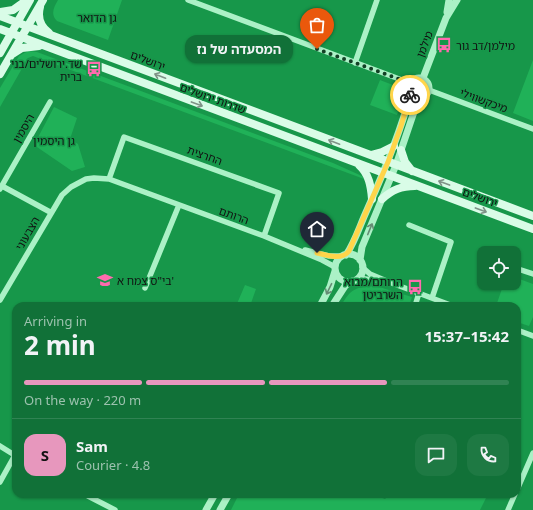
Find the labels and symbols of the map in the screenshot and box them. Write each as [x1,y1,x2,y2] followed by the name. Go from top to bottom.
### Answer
[300,8,334,49] pin
[77,10,117,25] park label: גן הדואר
[412,29,436,59] street label: מילמן
[185,35,293,63] callout: המסעדה של נז
[435,36,453,54] bus stop icon: מילמן/דב גור
[456,38,515,53] place label: מילמן/דב גור
[128,46,168,74] street label: ירושלים
[11,56,82,84] place label: שד.ירושלים/בני ברית
[85,60,103,78] bus stop icon: שד.ירושלים/בני ברית
[155,72,167,80] one-way arrow
[390,75,430,115] courier
[178,79,248,117] street label: שדרות ירושלים
[458,84,510,116] street label: מיכקשווילי
[191,100,203,108] one-way arrow
[9,111,37,145] street label: היסמין
[33,133,75,148] park label: גן היסמין
[329,137,341,145] one-way arrow
[185,142,225,168] street label: החרצית
[438,178,450,186] one-way arrow
[460,184,500,210] street label: ירושלים
[217,203,251,227] street label: הרותם
[475,206,487,214] one-way arrow
[300,212,334,253] pin
[11,214,43,252] street label: הצבעוני
[366,224,374,236] one-way arrow
[96,271,114,289] school or university icon: בי"ס צמח א'
[117,273,174,288] place label: בי"ס צמח א'
[344,274,403,302] place label: הרותם/מבוא השרביטן
[406,278,424,296] bus stop icon: הרותם/מבוא השרביטן
[325,283,332,295] one-way arrow

